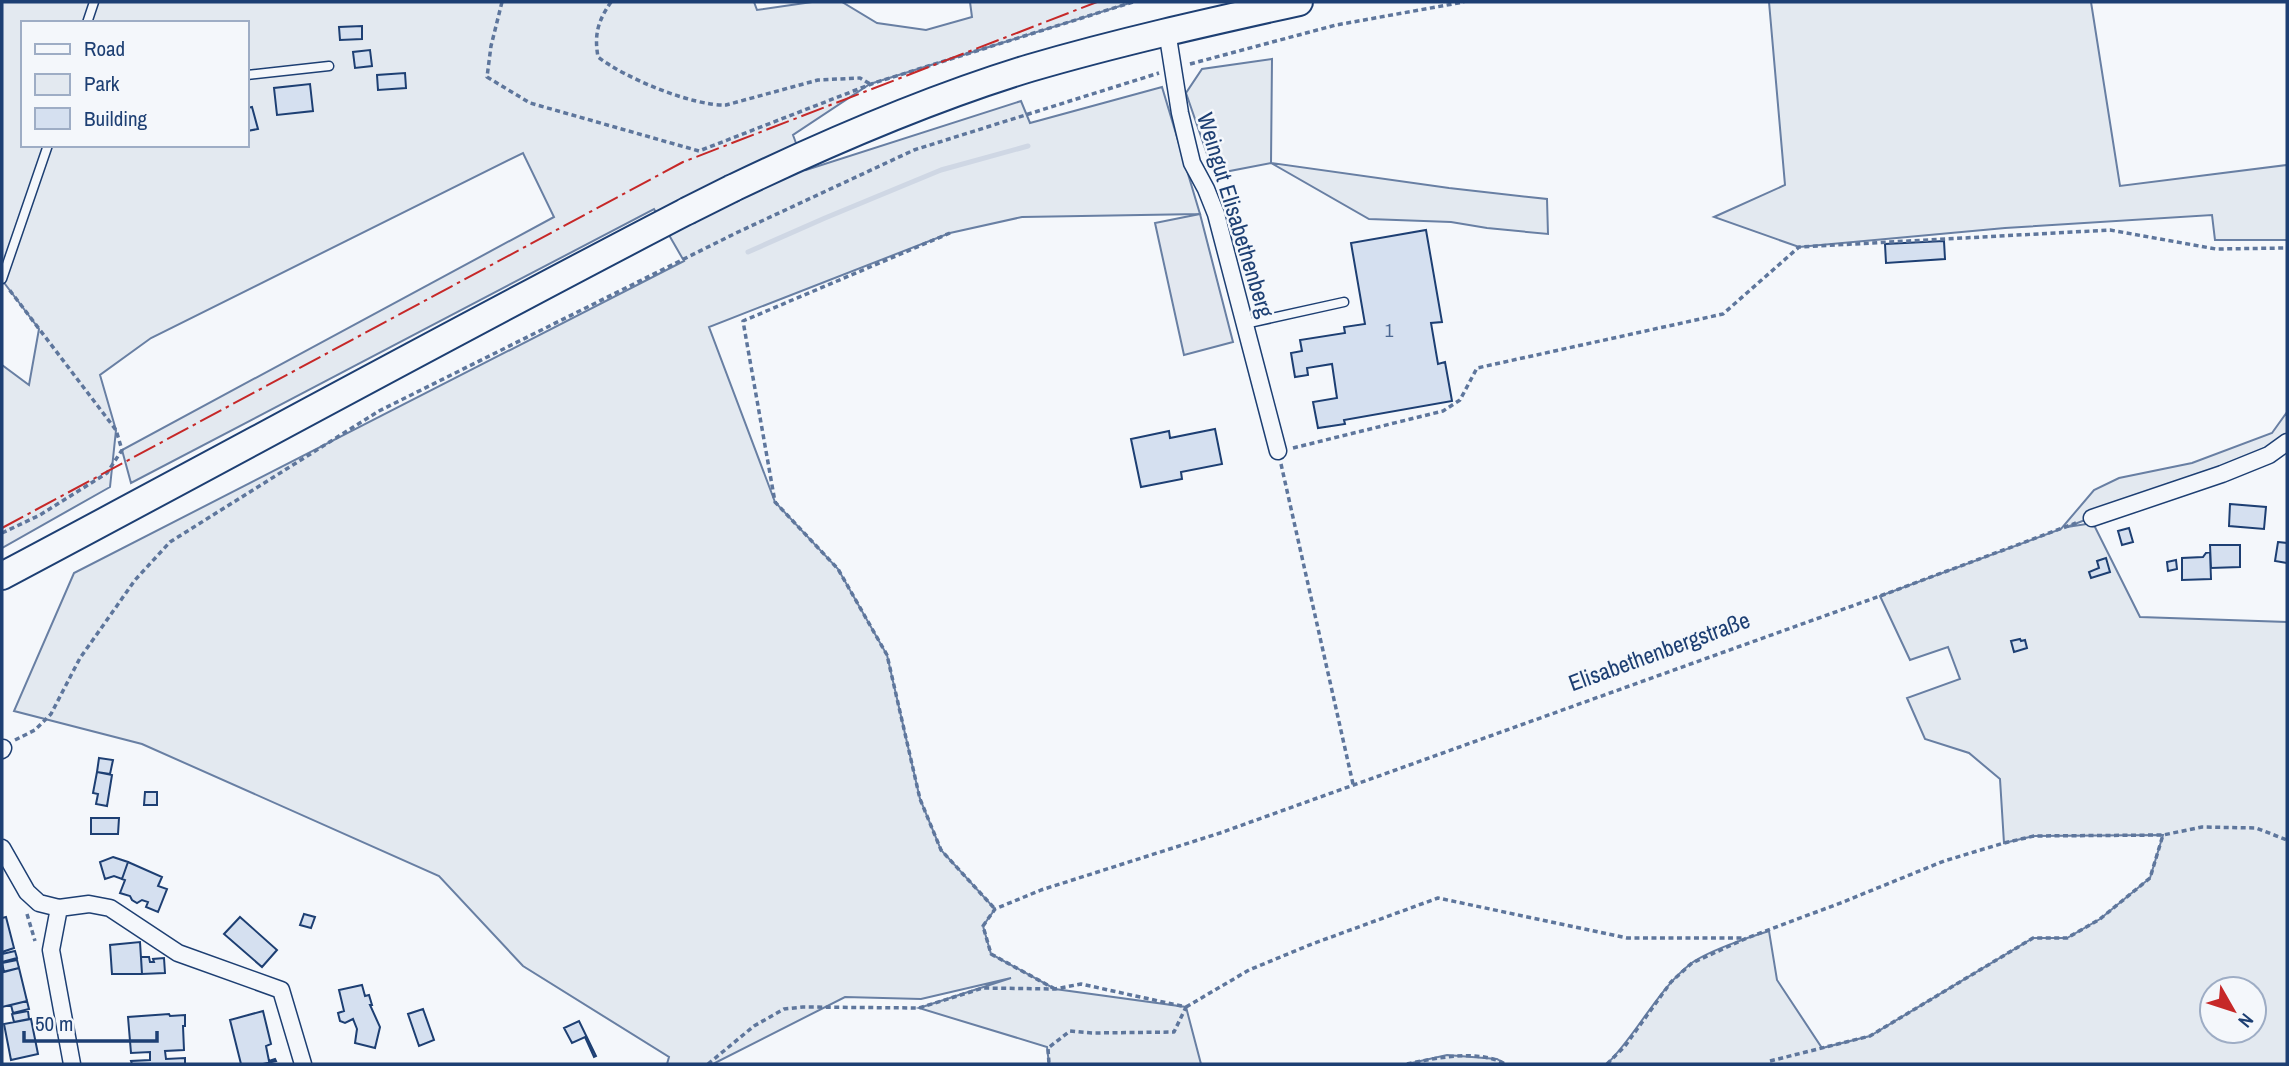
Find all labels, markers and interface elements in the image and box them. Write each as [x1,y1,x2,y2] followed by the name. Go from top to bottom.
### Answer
[21,21,248,147] legend
[84,34,125,63] text: Road
[84,69,120,98] text: Park
[84,104,148,133] text: Building
[1190,109,1282,322] street label: Weingut Elisabethenberg
[1385,317,1394,343] house number: 1
[1564,604,1754,698] street label: Elisabethenbergstraße
[2198,975,2268,1045] north arrow
[24,1000,158,1044] scale bar
[2233,1008,2260,1033] text: N
[35,1009,73,1038] text: 50 m

